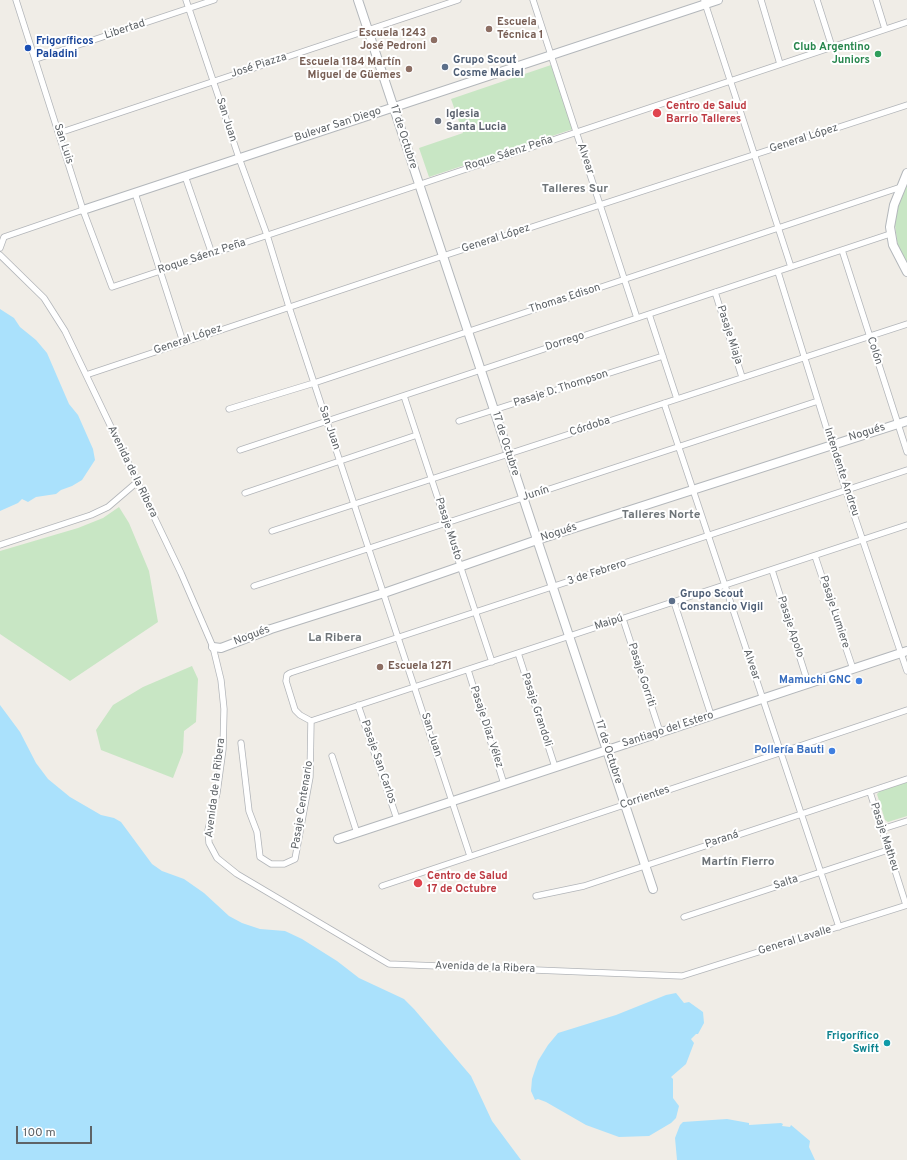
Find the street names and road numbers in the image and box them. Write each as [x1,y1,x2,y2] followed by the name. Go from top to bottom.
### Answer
[103,17,147,43] street label: Libertad
[229,51,289,81] street label: José Piazza
[213,96,239,144] street label: San Juan
[386,103,420,171] street label: 17 de Octubre
[293,105,383,145] street label: Bulevar San Diego
[50,122,76,166] street label: San Luis
[768,122,840,156] street label: General López
[463,134,555,174] street label: Roque Sáenz Peña
[574,142,596,176] street label: Alvear
[460,222,532,256] street label: General López
[156,237,248,277] street label: Roque Sáenz Peña
[528,281,602,317] street label: Thomas Edison
[713,304,745,366] street label: Pasaje Miaja
[152,322,224,358] street label: General López
[544,330,586,354] street label: Dorrego
[863,335,885,367] street label: Colón
[512,367,610,411] street label: Pasaje D. Thompson
[315,404,343,452] street label: San Juan
[488,410,522,478] street label: 17 de Octubre
[568,414,612,440] street label: Córdoba
[847,421,887,445] street label: Nogués
[104,424,160,520] street label: Avenida de la Ribera
[820,426,862,518] street label: Intendente Andreu
[521,483,551,505] street label: Junín
[432,496,464,562] street label: Pasaje Musto
[539,521,579,545] street label: Nogués
[566,557,628,589] street label: 3 de Febrero
[816,574,852,650] street label: Pasaje Lumiere
[774,595,806,659] street label: Pasaje Apolo
[593,612,625,634] street label: Maipú
[232,623,272,649] street label: Nogués
[624,641,658,709] street label: Pasaje Gorriti
[740,648,762,682] street label: Alvear
[518,671,554,749] street label: Pasaje Grandoli
[467,684,505,770] street label: Pasaje Díaz Vélez
[621,709,715,751] street label: Santiago del Estero
[418,711,444,759] street label: San Juan
[358,718,398,806] street label: Pasaje San Carlos
[591,718,625,786] street label: 17 de Octubre
[203,737,229,839] street label: Avenida de la Ribera
[289,760,317,850] street label: Pasaje Centenario
[618,783,672,813] street label: Corrientes
[867,801,901,873] street label: Pasaje Matheu
[704,828,740,852] street label: Paraná
[772,873,800,893] street label: Salta
[757,924,833,958] street label: General Lavalle
[435,960,535,976] street label: Avenida de la Ribera

